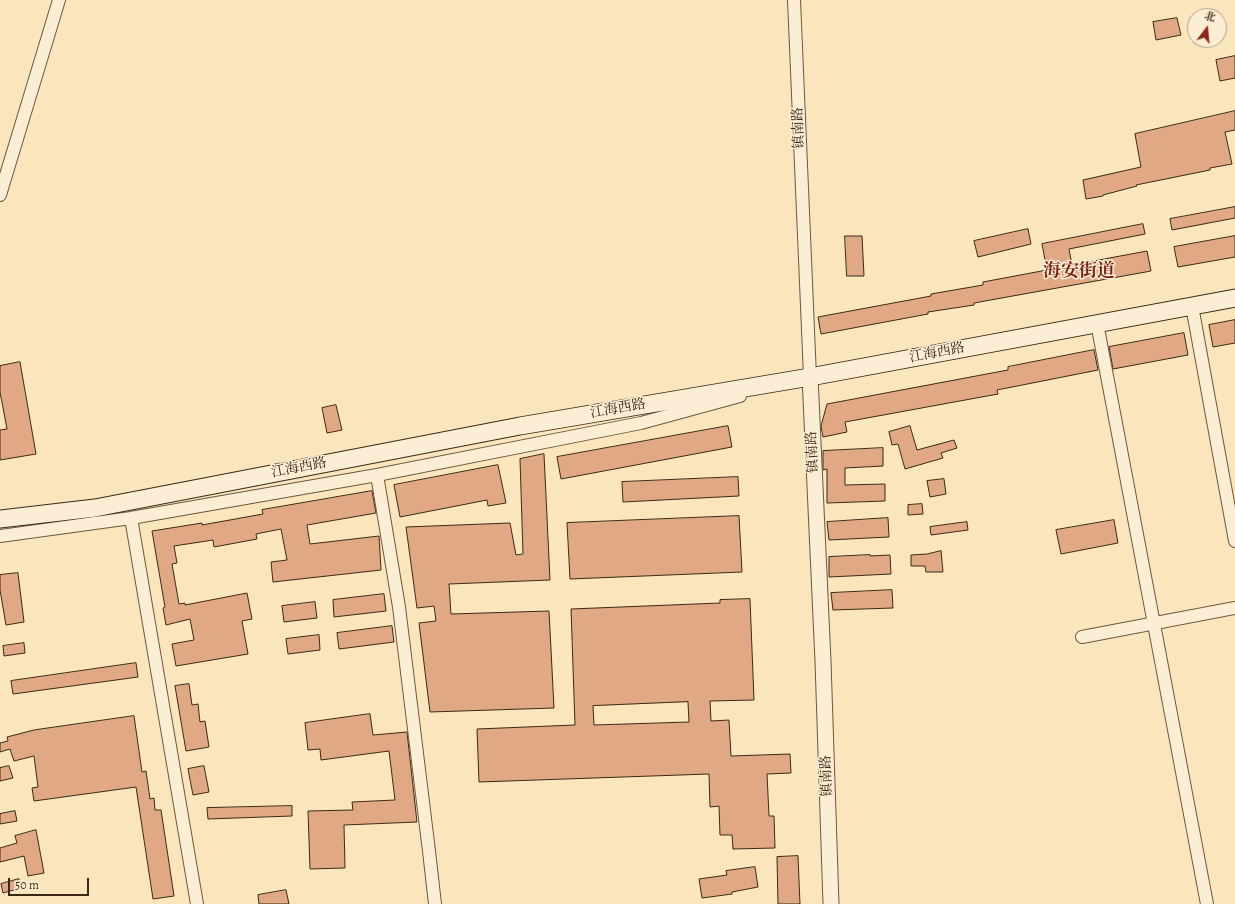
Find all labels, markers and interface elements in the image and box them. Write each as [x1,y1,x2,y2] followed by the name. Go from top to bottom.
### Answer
[1187,8,1227,48] north arrow
[1203,8,1218,26] text: 北
[790,107,808,149] street label: 镇南路
[1043,261,1115,283] district label: 海安街道
[908,339,966,367] street label: 江海西路
[589,396,647,422] street label: 江海西路
[804,431,822,473] street label: 镇南路
[270,454,328,482] street label: 江海西路
[818,755,836,797] street label: 镇南路
[10,870,91,896] scale bar
[15,877,39,893] text: 50 m

